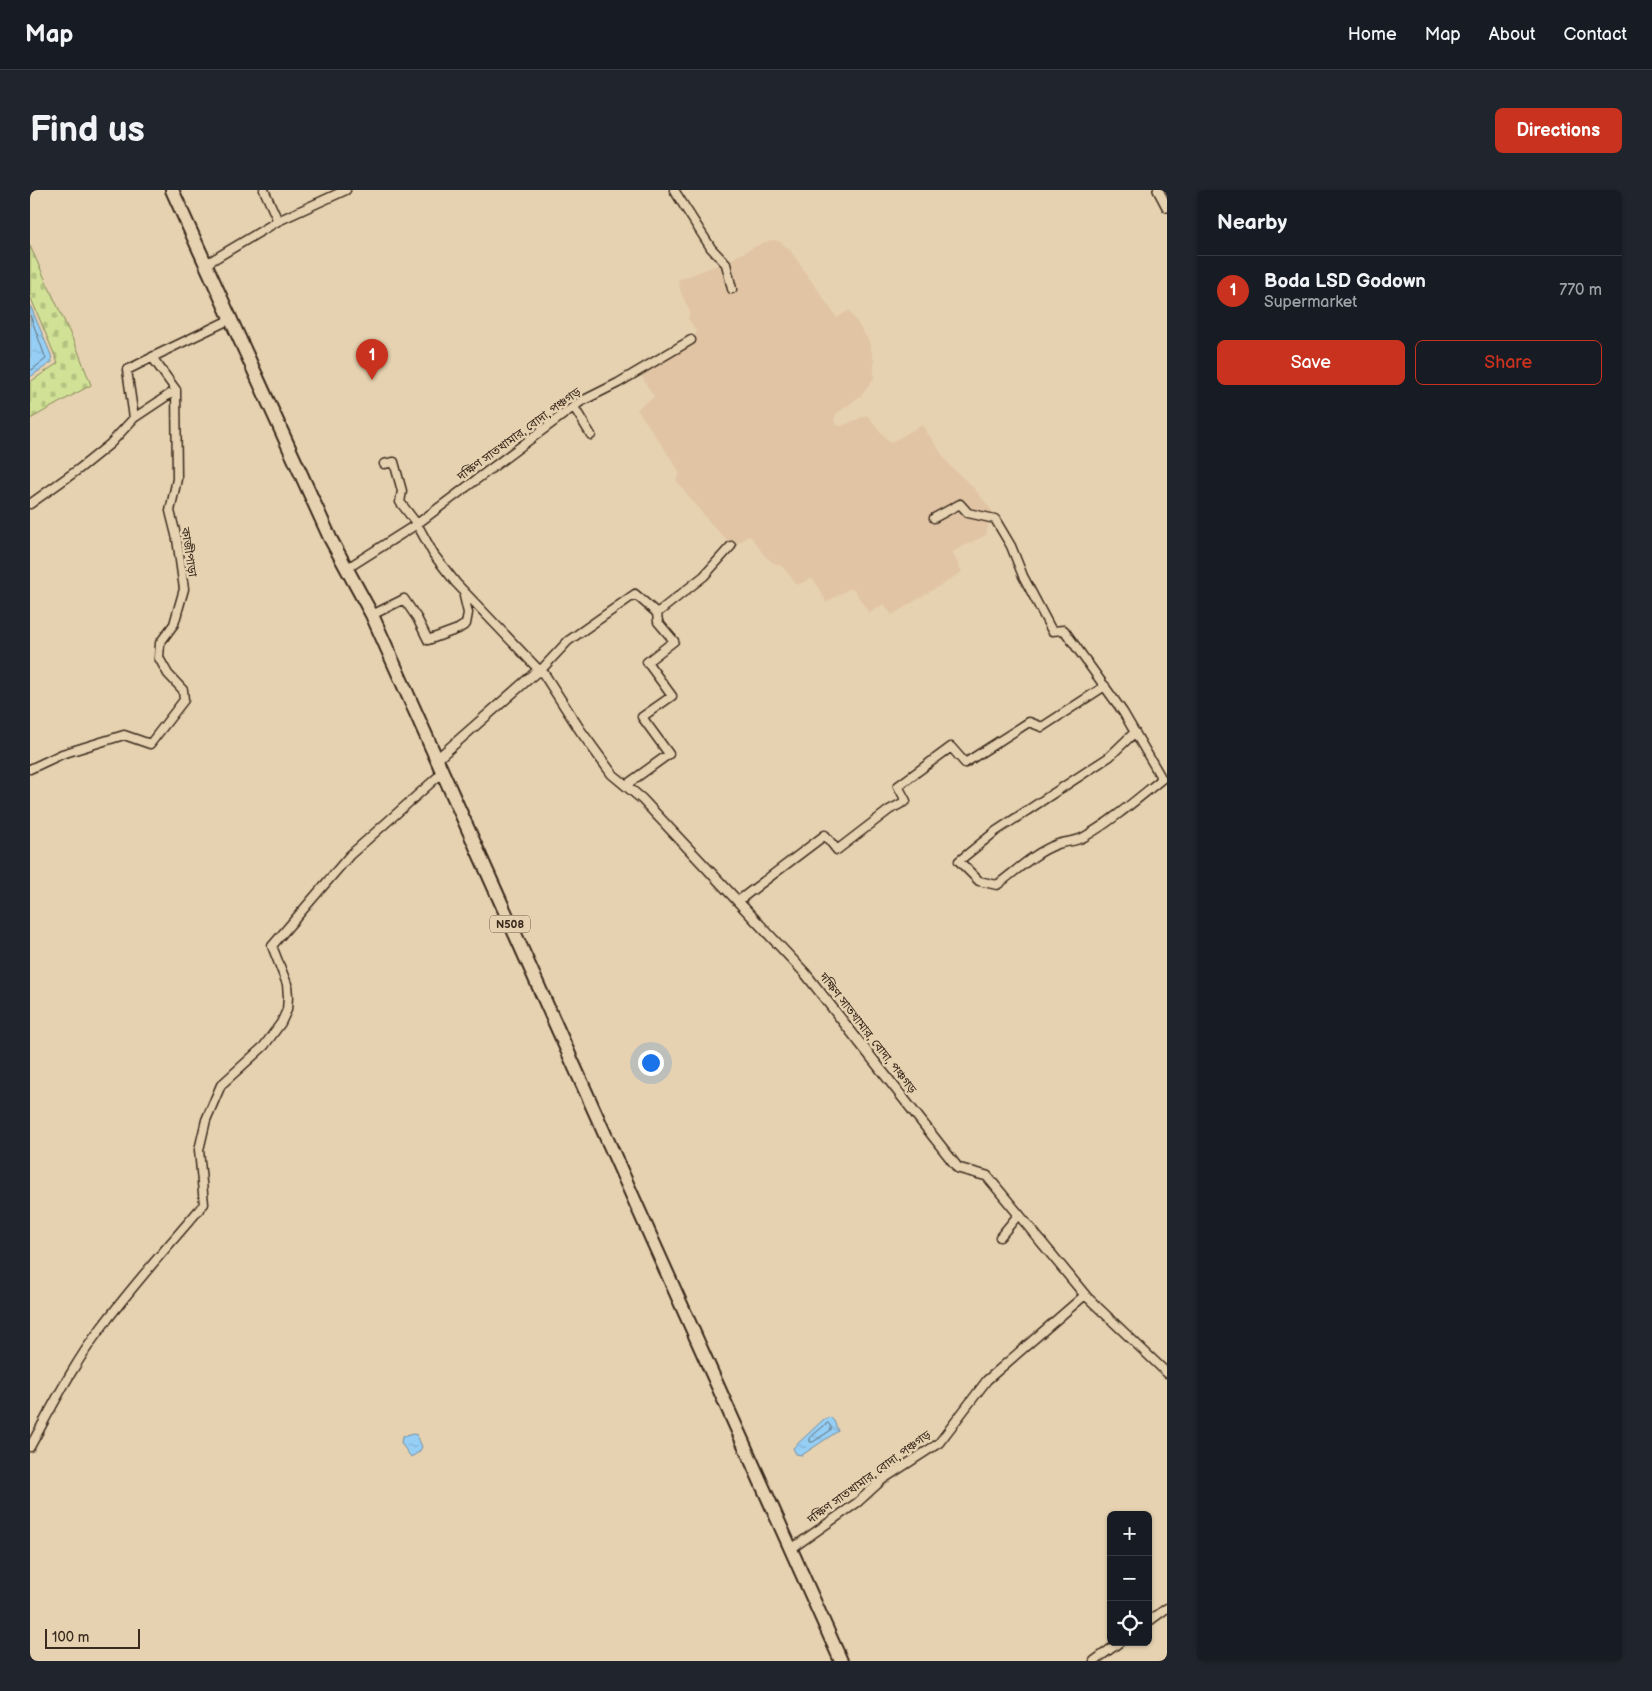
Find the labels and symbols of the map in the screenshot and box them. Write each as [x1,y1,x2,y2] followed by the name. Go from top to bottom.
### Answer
[356,339,388,380] pin: 1
[453,383,584,485] street label: দক্ষিণ সাতখামার, বোদা, পঞ্চগড়
[177,525,201,579] street label: কাজীপাড়া
[490,916,530,932] road number: N508
[815,968,921,1097] street label: দক্ষিণ সাতখামার, বোদা, পঞ্চগড়
[638,1050,664,1076] your location
[803,1426,934,1528] street label: দক্ষিণ সাতখামার, বোদা, পঞ্চগড়
[45,1626,140,1649] scale bar

